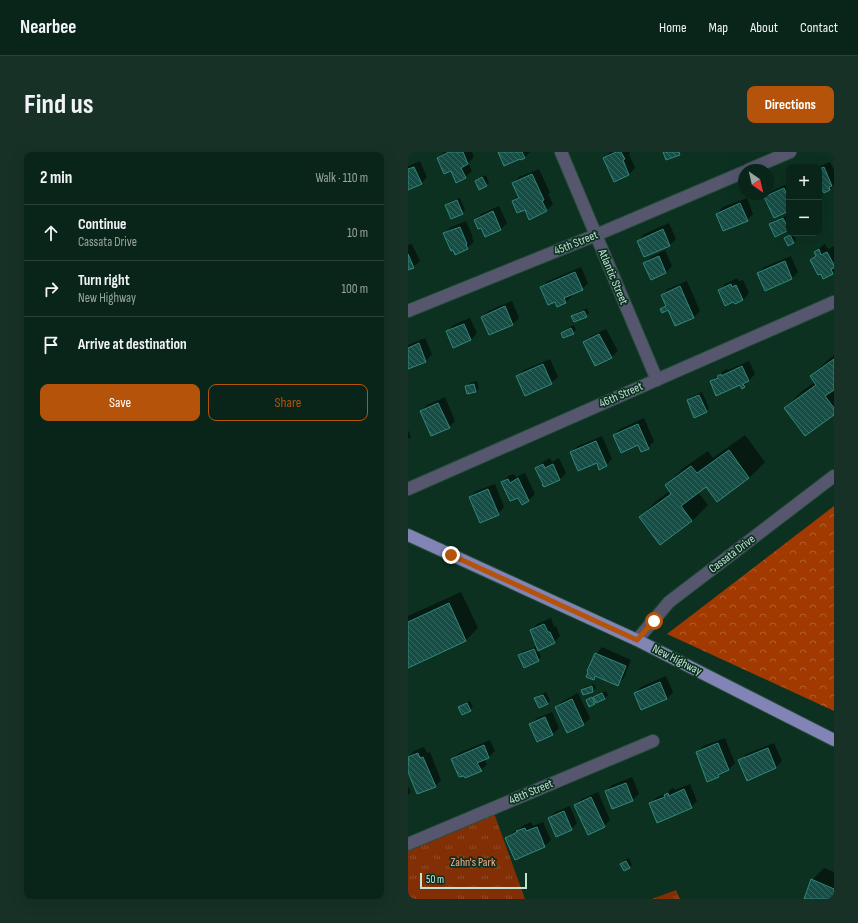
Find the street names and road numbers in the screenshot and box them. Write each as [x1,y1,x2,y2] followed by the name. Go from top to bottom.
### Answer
[552,227,600,259] street label: 45th Street
[594,246,632,307] street label: Atlantic Street
[597,379,646,411] street label: 46th Street
[706,532,758,576] street label: Cassata Drive
[650,641,705,679] street label: New Highway
[507,776,556,808] street label: 48th Street

